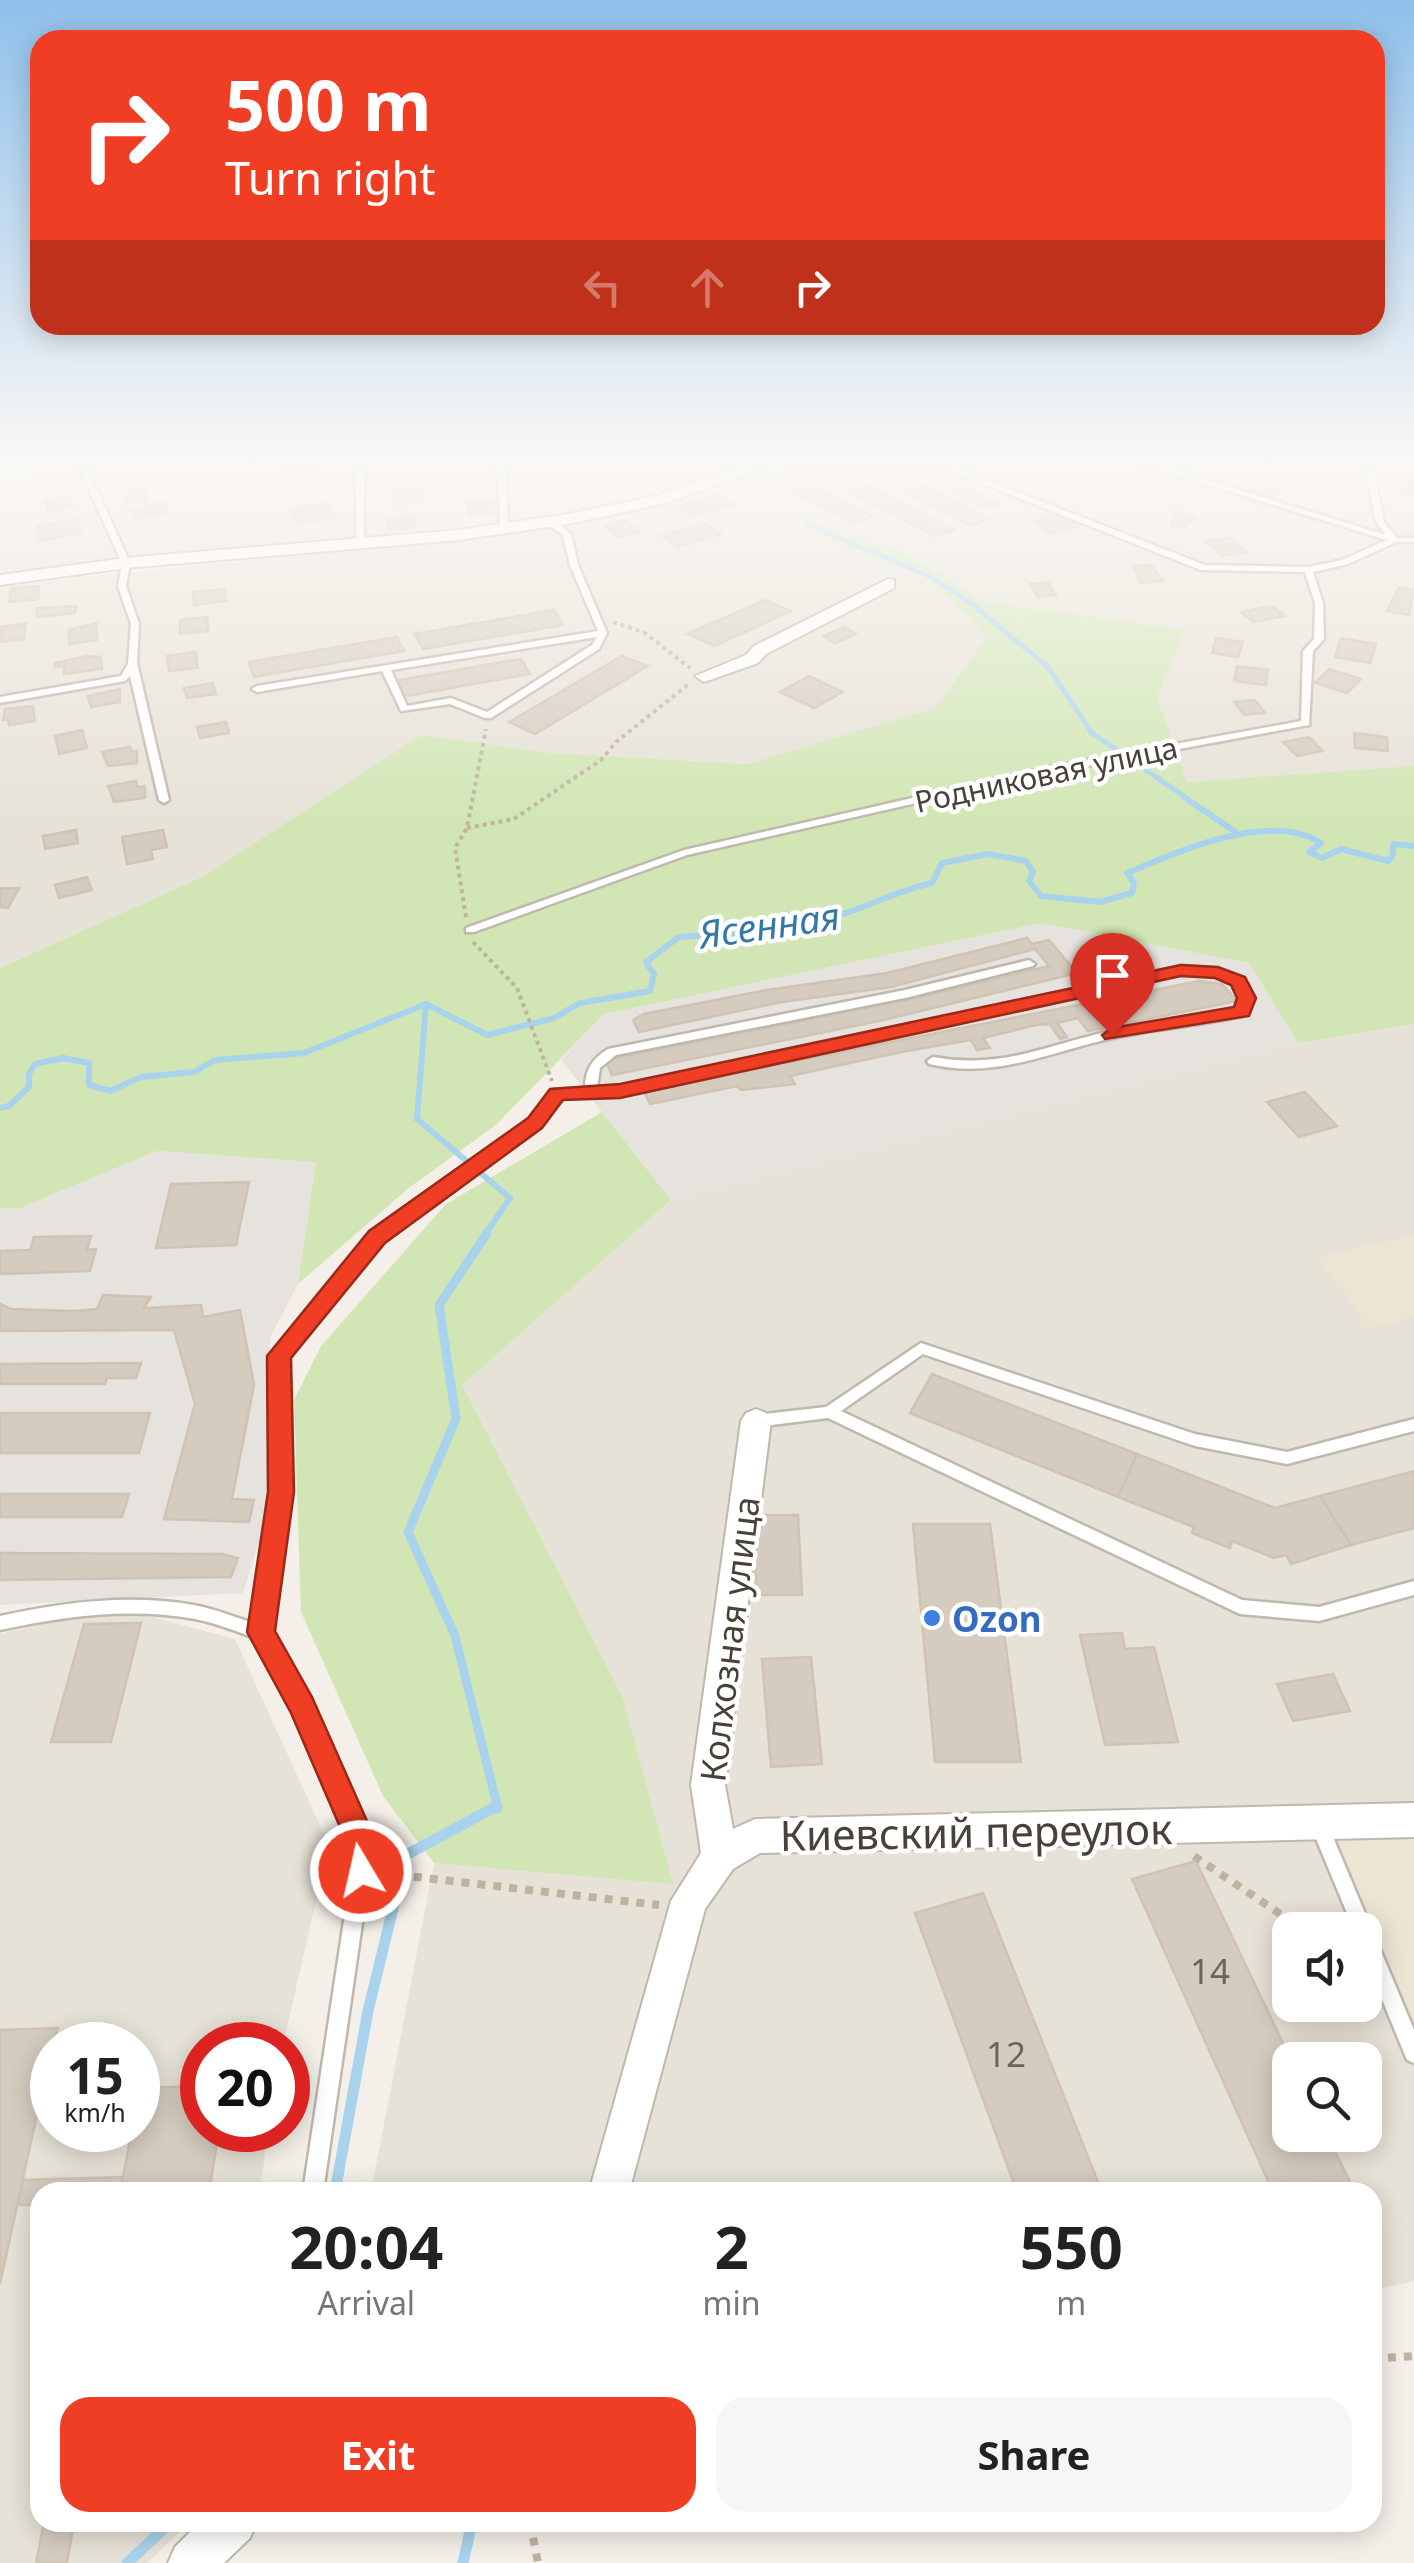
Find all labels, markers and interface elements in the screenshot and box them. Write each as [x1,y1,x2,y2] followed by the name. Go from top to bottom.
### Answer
[225,56,432,152] text: 500 m
[60,70,190,200] icon: right
[225,147,436,208] text: Turn right
[575,260,630,315] icon: left
[680,260,735,315] icon: ahead
[785,260,840,315] icon: right
[911,726,1181,822] street label: Родниковая улица
[693,888,843,960] water label: Ясенная
[1070,933,1155,1036] pin
[1085,948,1140,1003] icon: arrive
[688,1494,770,1784] street label: Колхозная улица
[952,1595,1042,1642] place label: Ozon
[921,1607,943,1629] marker: Ozon
[779,1799,1173,1863] street label: Киевский переулок
[309,1819,413,1923] position arrow
[1272,1912,1382,2152] map controls
[1272,1912,1382,2022] button: sound
[1190,1947,1230,1994] house number: 14
[180,2022,310,2152] speed limit sign: 20
[986,2030,1026,2077] house number: 12
[66,2041,124,2109] text: 15
[1272,2042,1382,2152] button: search
[64,2095,126,2129] text: km/h
[289,2205,443,2287] text: 20:04
[714,2205,749,2287] text: 2
[1020,2205,1123,2287] text: 550
[318,2281,415,2324] text: Arrival
[703,2281,761,2324] text: min
[1056,2281,1086,2324] text: m
[60,2397,696,2512] button: Exit
[716,2397,1352,2512] button: Share

